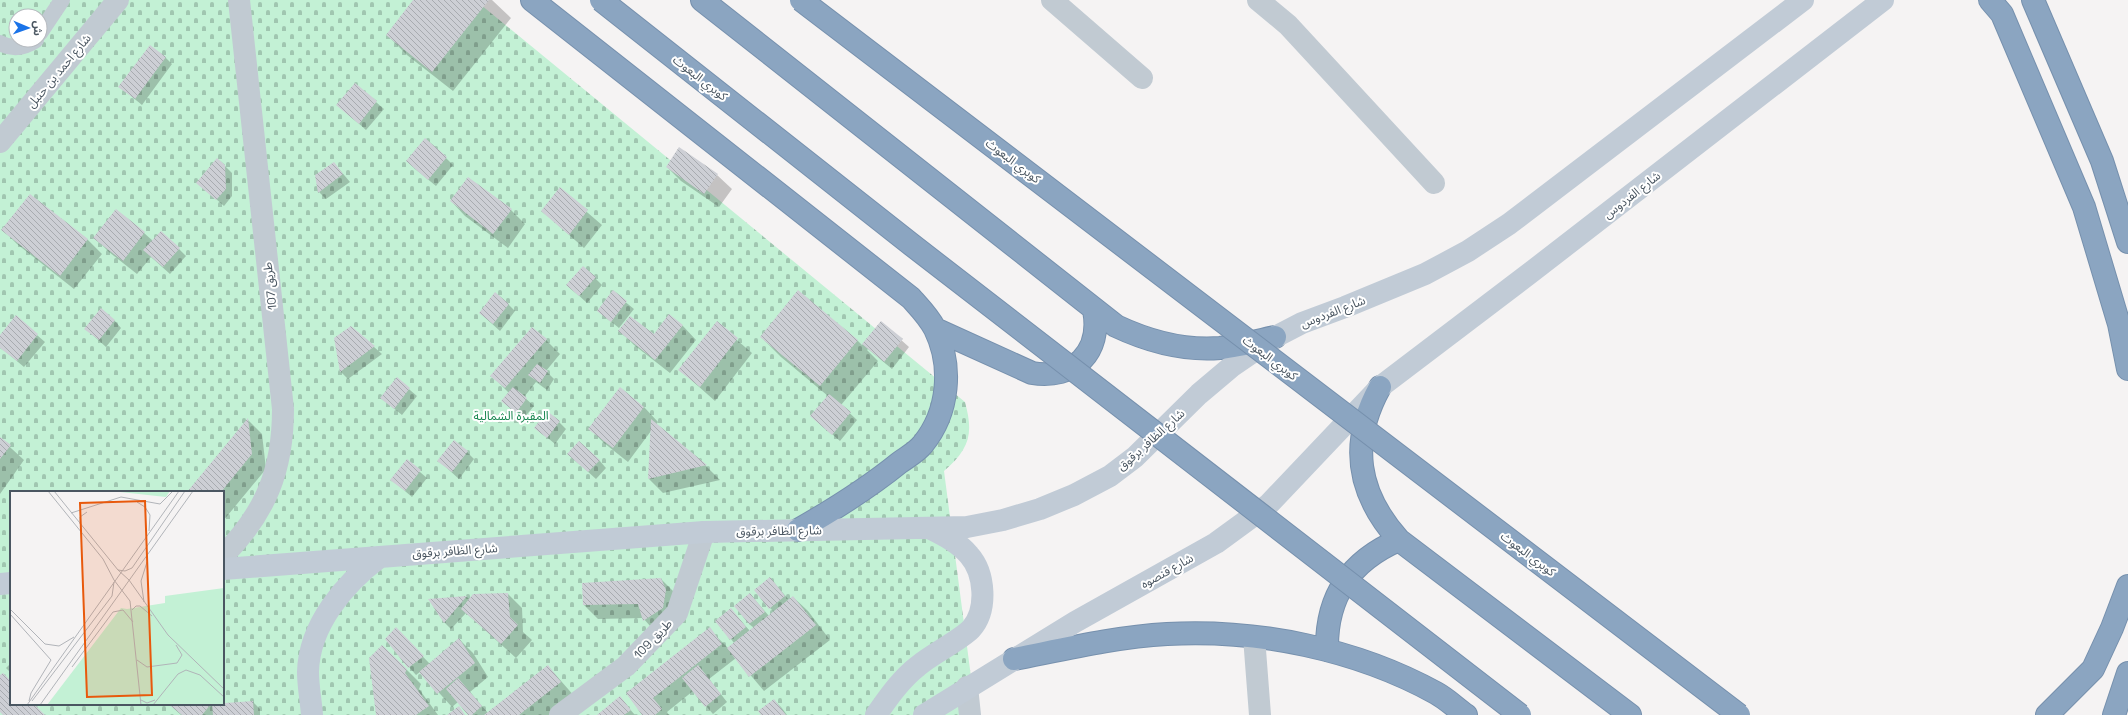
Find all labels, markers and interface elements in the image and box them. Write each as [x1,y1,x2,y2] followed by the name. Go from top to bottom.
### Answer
[8,8,48,48] north arrow
[31,21,45,36] text: ش
[23,31,95,112] street label: شارع احمد بن حنبل
[668,52,731,106] street label: كوبري البعوث
[981,135,1044,189] street label: كوبري البعوث
[1600,168,1664,223] street label: شارع الفردوس
[260,261,280,311] street label: طريق 107
[1298,292,1368,333] street label: شارع الفردوس
[1238,332,1301,386] street label: كوبري البعوث
[1114,405,1189,475] street label: شارع الظافر برقوق
[473,408,549,424] park label: المقبرة الشمالية
[10,491,224,705] inset map
[736,522,822,541] street label: شارع الظافر برقوق
[1496,528,1559,582] street label: كوبري البعوث
[412,540,498,563] street label: شارع الظافر برقوق
[1138,550,1197,593] street label: شارع قنصوه
[630,616,676,662] street label: طريق 109

